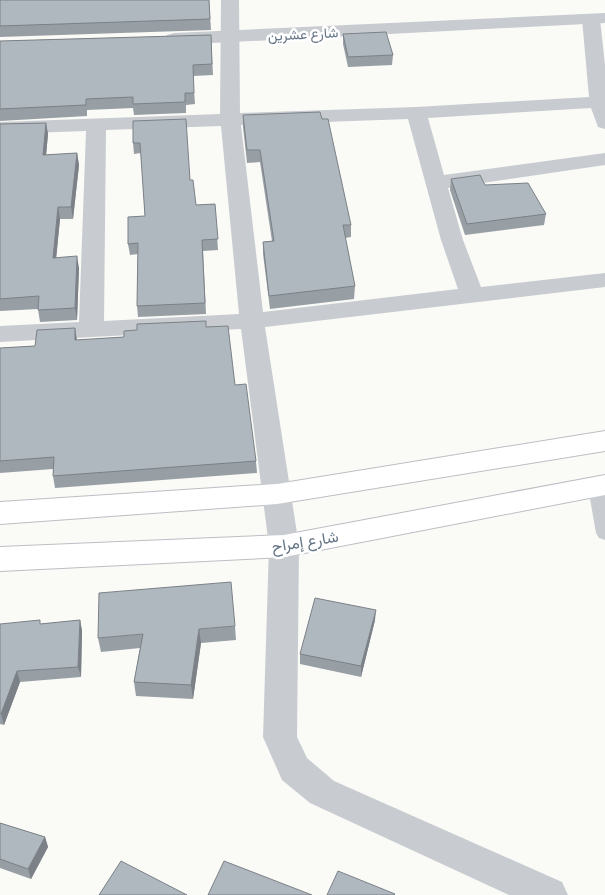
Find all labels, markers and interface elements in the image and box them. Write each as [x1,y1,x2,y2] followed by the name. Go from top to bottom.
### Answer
[267,23,339,47] street label: شارع عشرين
[270,527,340,558] street label: شارع إمراح

